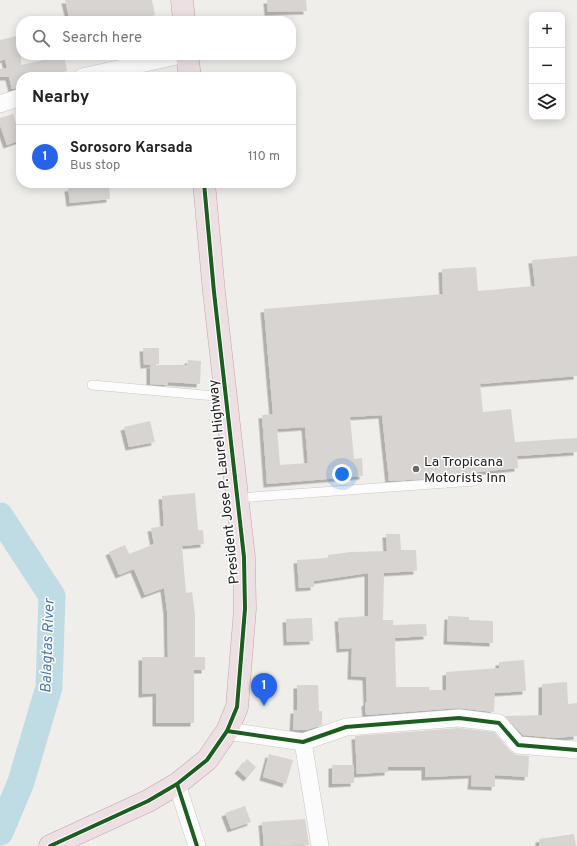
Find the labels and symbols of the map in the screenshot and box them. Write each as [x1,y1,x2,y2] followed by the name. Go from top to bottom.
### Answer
[205,379,244,585] street label: President Jose P. Laurel Highway
[424,454,506,487] place label: La Tropicana Motorists Inn
[332,464,352,484] your location
[411,464,421,474] marker: La Tropicana Motorists Inn
[37,597,60,693] water label: Balagtas River
[251,673,277,706] pin: 1

